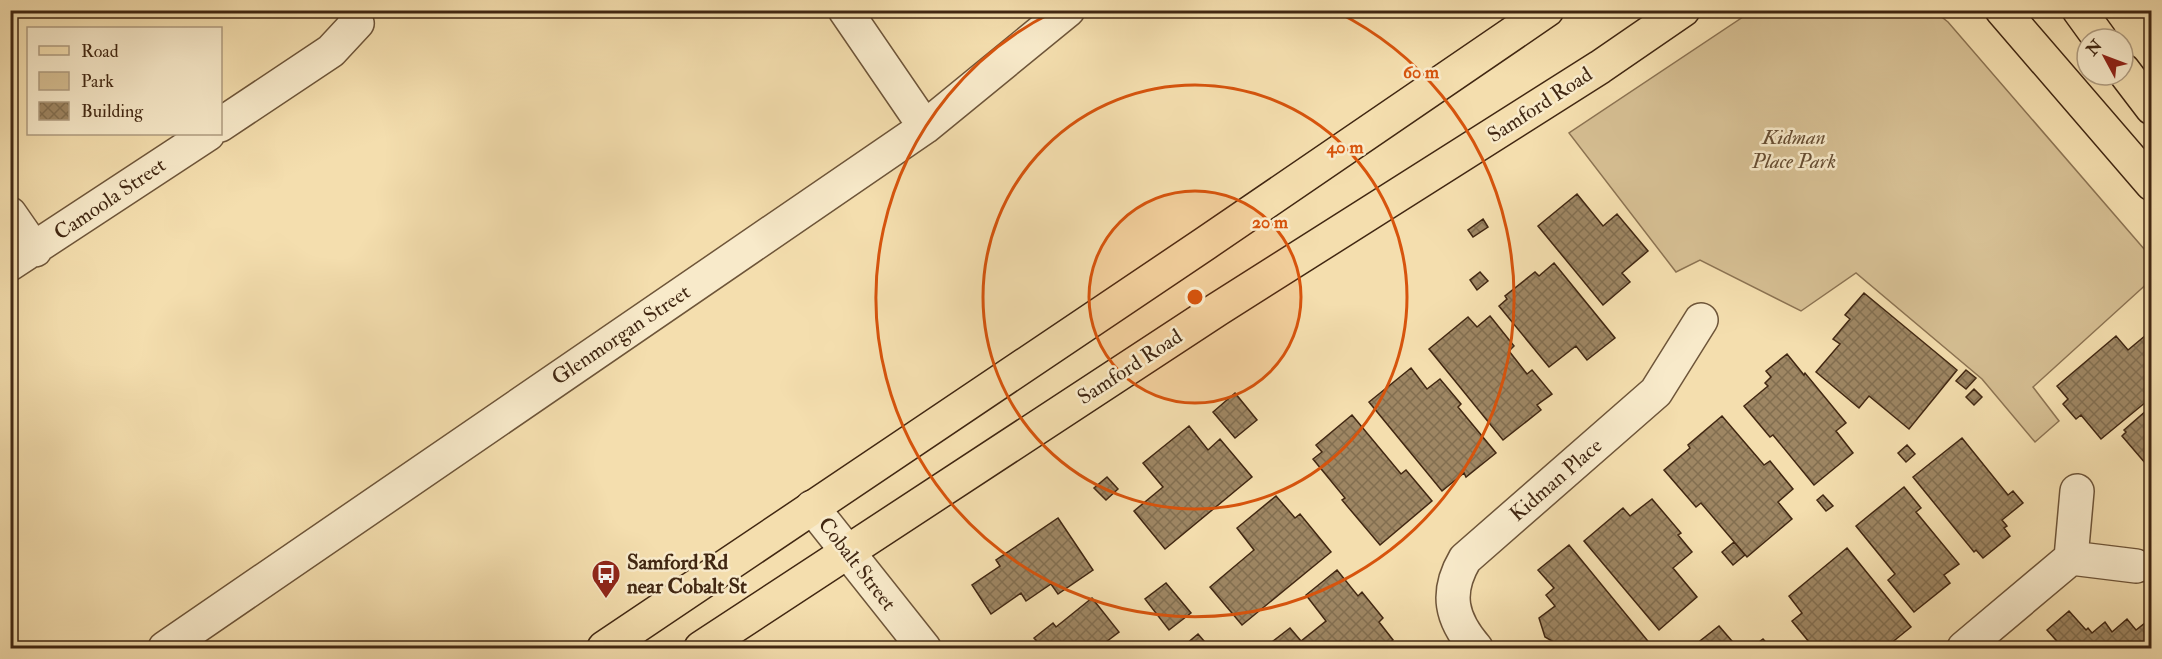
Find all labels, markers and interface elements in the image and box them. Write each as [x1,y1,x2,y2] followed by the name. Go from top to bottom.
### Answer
[27,27,222,135] legend
[2075,27,2135,87] north arrow
[2082,35,2107,61] text: N
[81,40,119,63] text: Road
[1403,61,1440,84] text: 60 m
[1482,61,1598,149] street label: Samford Road
[81,70,114,93] text: Park
[81,100,144,123] text: Building
[1751,124,1836,175] park label: Kidman Place Park
[1326,136,1364,159] text: 40 m
[49,152,171,246] street label: Camoola Street
[1252,211,1289,234] text: 20 m
[547,279,696,391] street label: Glenmorgan Street
[1185,287,1205,307] centre of rings
[1072,323,1188,411] street label: Samford Road
[1504,432,1608,528] street label: Kidman Place
[812,512,902,616] street label: Cobalt Street
[626,549,747,600] place label: Samford Rd near Cobalt St
[590,558,622,600] bus stop icon: Samford Rd near Cobalt St

